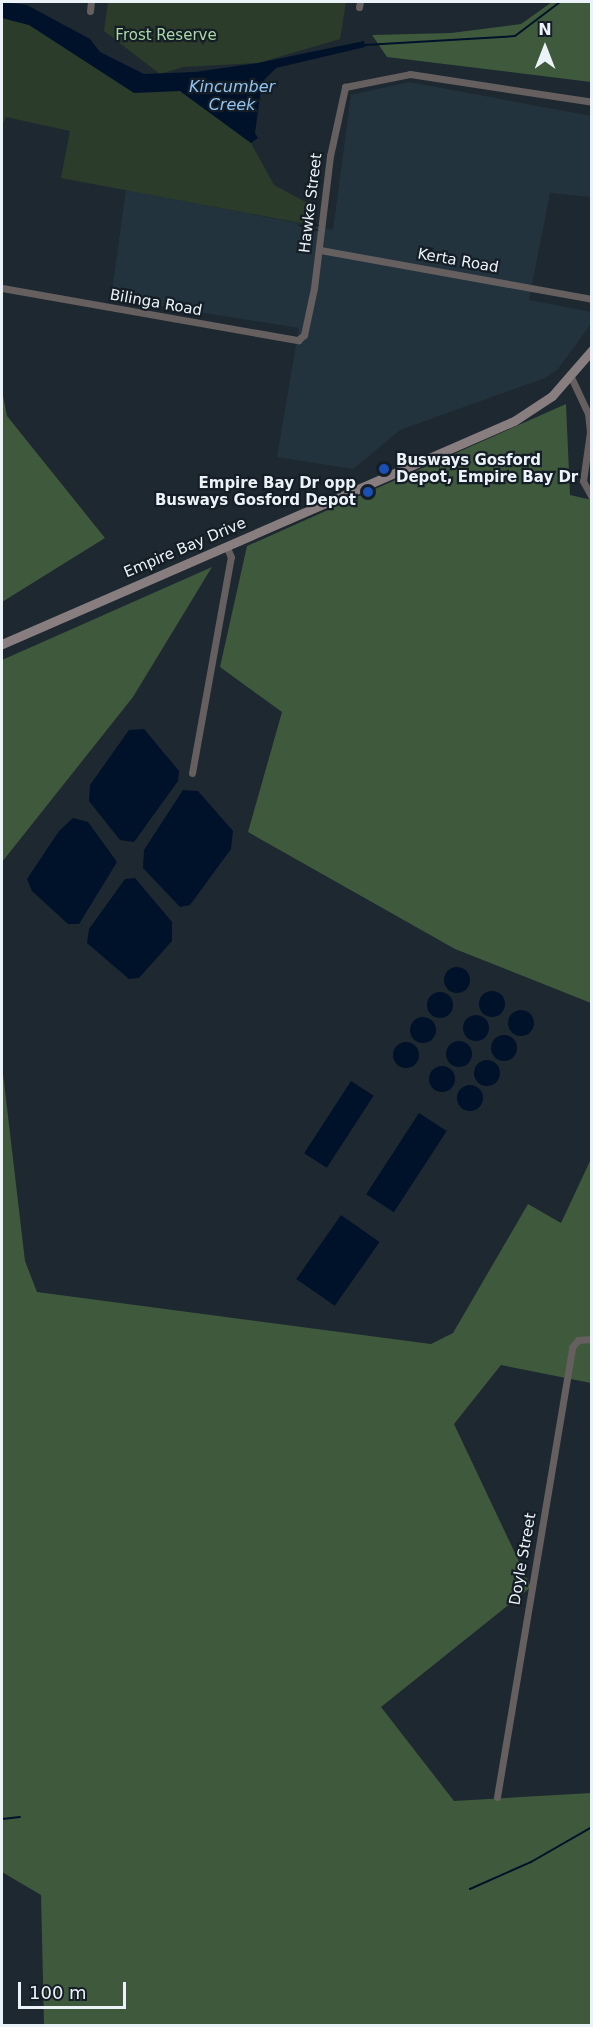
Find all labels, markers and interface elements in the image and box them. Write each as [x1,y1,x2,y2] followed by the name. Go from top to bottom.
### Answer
[515,18,575,78] north arrow
[538,20,552,39] text: N
[115,27,217,45] park label: Frost Reserve
[189,77,275,115] water label: Kincumber Creek
[296,152,326,254] street label: Hawke Street
[416,245,500,277] street label: Kerta Road
[108,286,204,320] street label: Bilinga Road
[396,451,578,486] place label: Busways Gosford Depot, Empire Bay Dr
[377,462,391,476] marker: Busways Gosford Depot, Empire Bay Dr
[155,474,356,509] place label: Empire Bay Dr opp Busways Gosford Depot
[361,485,375,499] marker: Empire Bay Dr opp Busways Gosford Depot
[121,514,249,582] street label: Empire Bay Drive
[506,1511,540,1607] street label: Doyle Street
[21,1970,129,2008] scale bar
[29,1982,87,2003] text: 100 m

